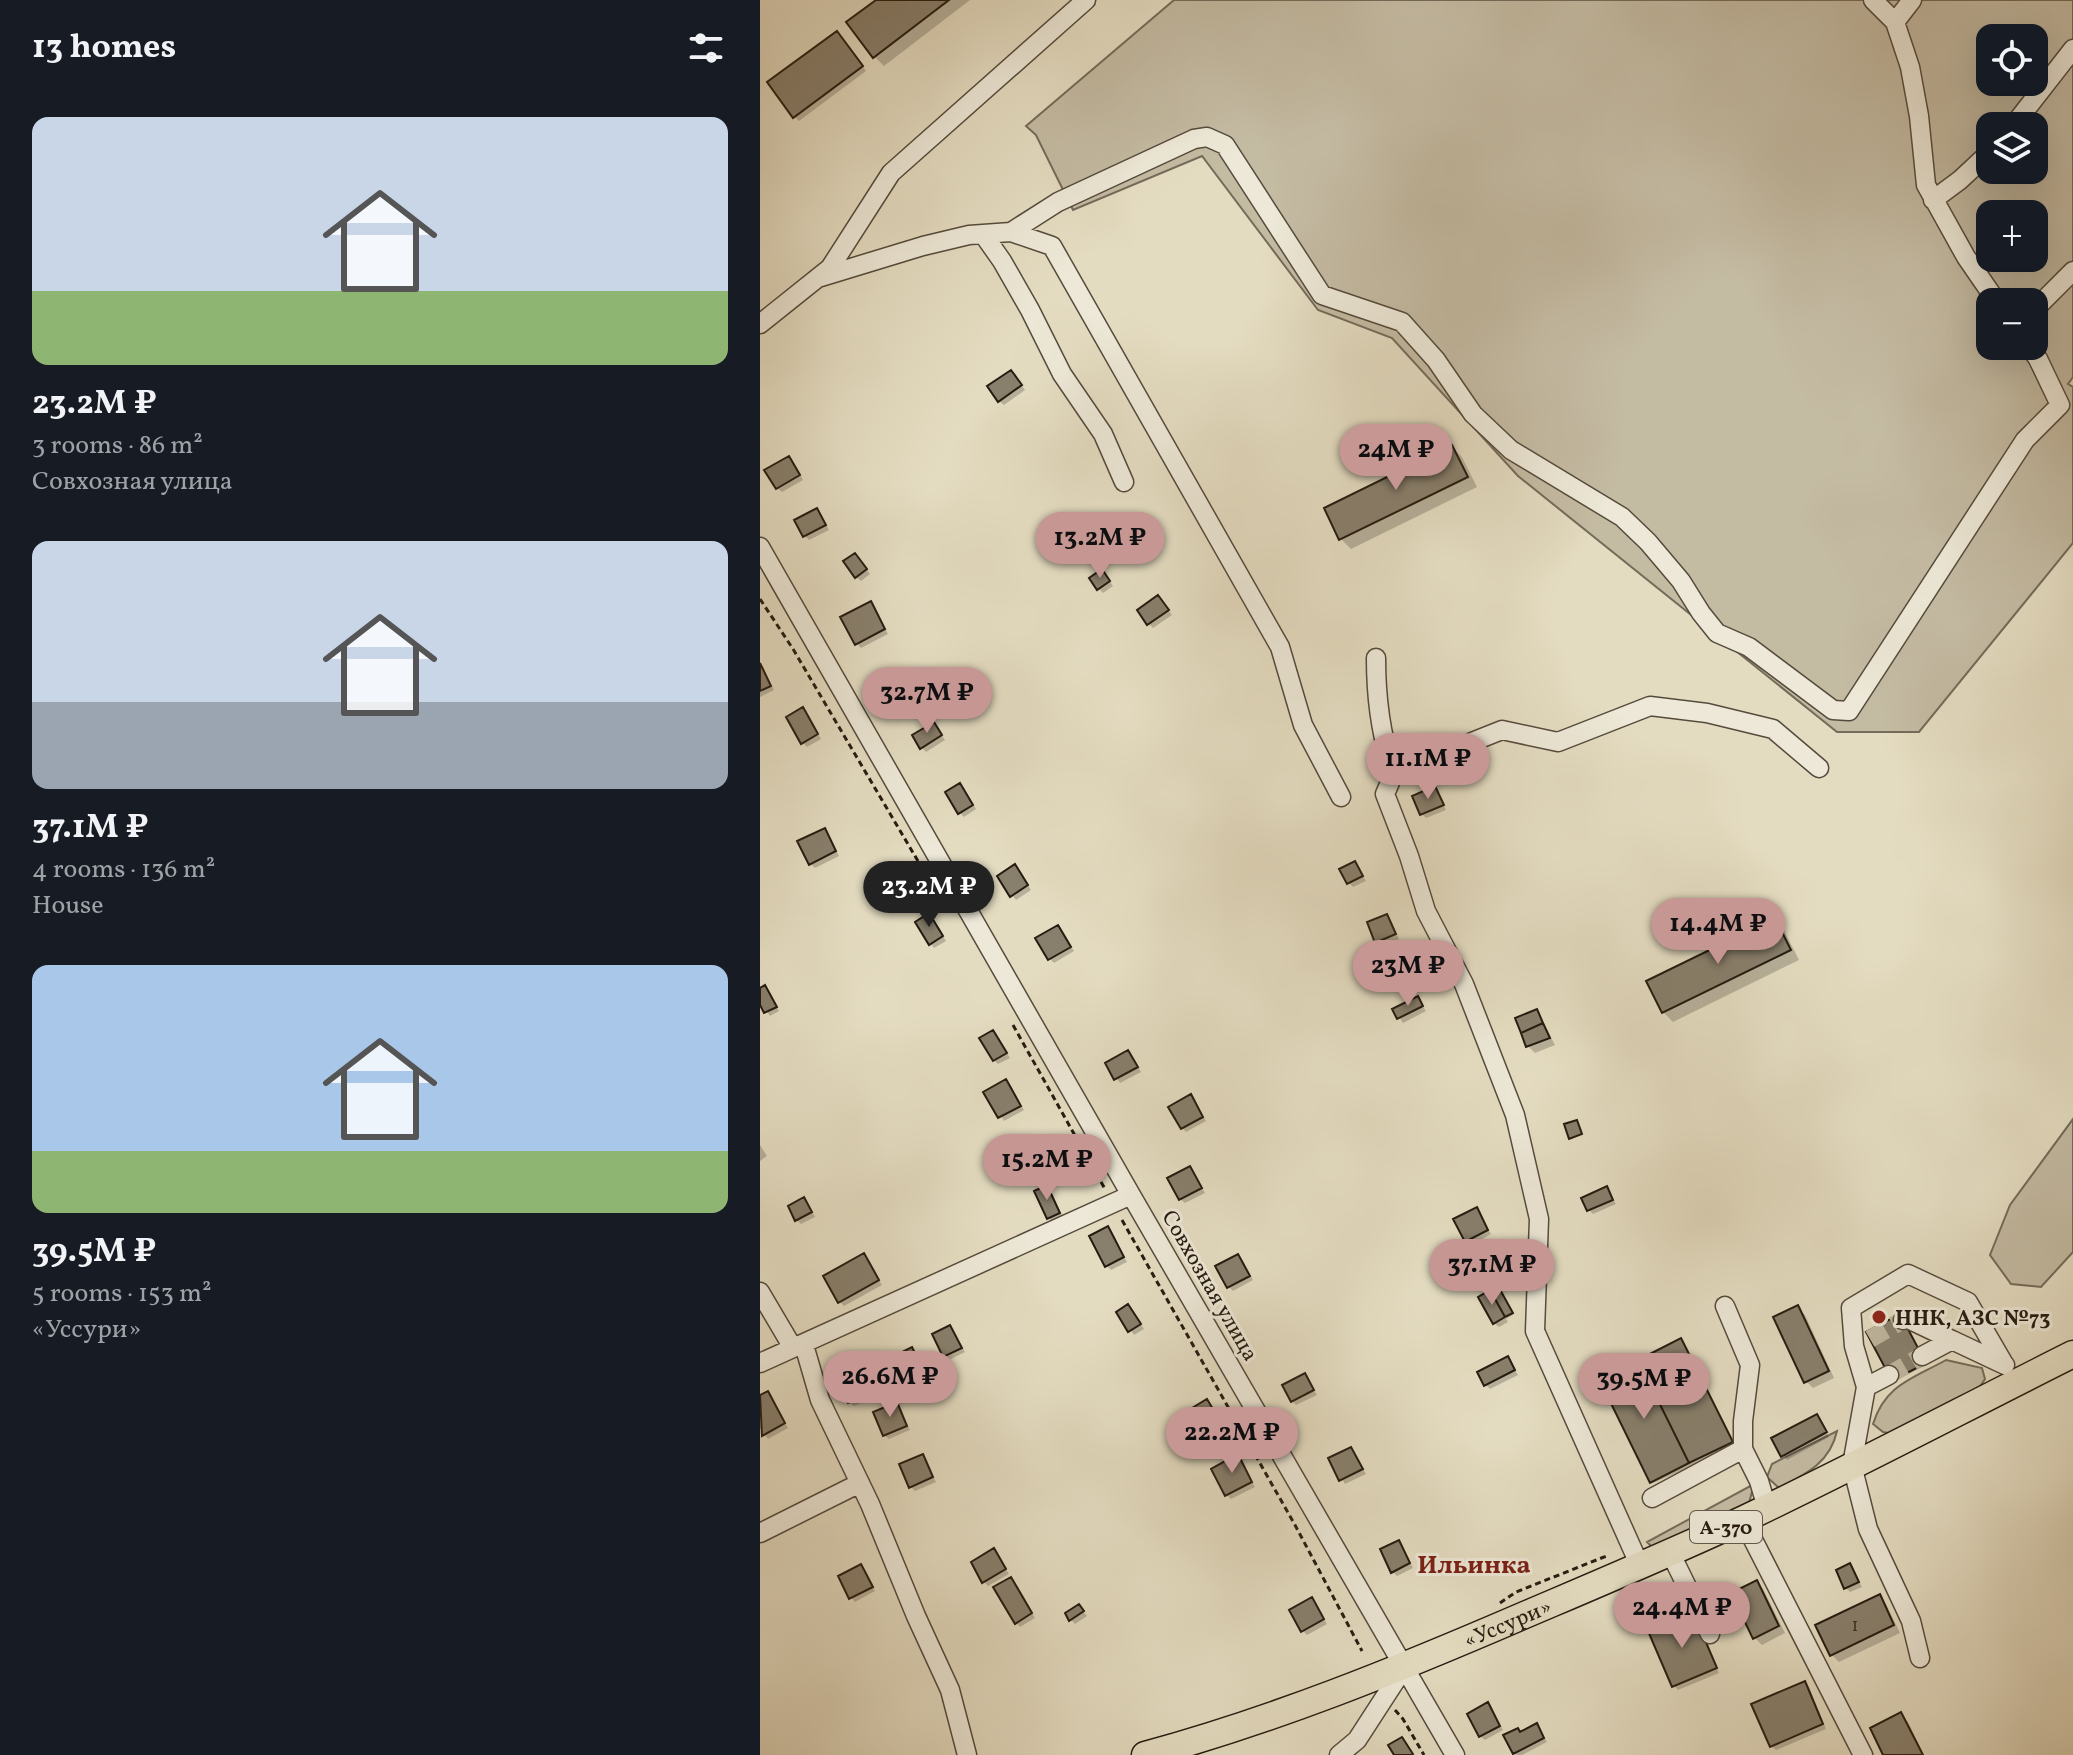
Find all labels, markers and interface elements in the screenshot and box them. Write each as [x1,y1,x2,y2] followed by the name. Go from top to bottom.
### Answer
[1976,24,2048,360] map controls
[1976,24,2048,96] button: locate
[32,25,176,72] text: 13 homes
[684,26,728,70] icon: filters
[1976,112,2048,184] button: layers
[308,169,452,313] icon: home
[1976,200,2048,272] button: +
[1976,288,2048,360] button: −
[32,381,157,428] text: 23.2M ₽
[1340,424,1452,492] pin: 24M ₽
[32,428,203,464] text: 3 rooms · 86 m²
[1357,432,1435,468] text: 24M ₽
[32,464,233,500] text: Совхозная улица
[1026,512,1174,580] pin: 13.2M ₽
[1054,520,1146,556] text: 13.2M ₽
[308,593,452,737] icon: home
[853,667,1001,735] pin: 32.7M ₽
[880,675,974,711] text: 32.7M ₽
[1354,733,1502,801] pin: 11.1M ₽
[1385,741,1471,777] text: 11.1M ₽
[32,805,148,852] text: 37.1M ₽
[32,852,215,888] text: 4 rooms · 136 m²
[855,861,1003,929] pin: 23.2M ₽
[881,869,977,905] text: 23.2M ₽
[32,888,104,924] text: House
[1644,898,1792,966] pin: 14.4M ₽
[1669,906,1767,942] text: 14.4M ₽
[1352,940,1464,1008] pin: 23M ₽
[1371,948,1445,984] text: 23M ₽
[308,1017,452,1161] icon: home
[973,1134,1121,1202] pin: 15.2M ₽
[1001,1142,1093,1178] text: 15.2M ₽
[1153,1205,1265,1368] street label: Совхозная улица
[32,1229,156,1276] text: 39.5M ₽
[1418,1239,1566,1307] pin: 37.1M ₽
[1447,1247,1537,1283] text: 37.1M ₽
[32,1276,212,1312] text: 5 rooms · 153 m²
[1895,1304,2050,1335] place label: ННК, АЗС №73
[1870,1308,1888,1326] marker: ННК, АЗС №73
[32,1312,141,1348] text: «Уссури»
[816,1351,964,1419] pin: 26.6M ₽
[1570,1353,1718,1421] pin: 39.5M ₽
[841,1359,939,1395] text: 26.6M ₽
[1596,1361,1692,1397] text: 39.5M ₽
[1158,1407,1306,1475] pin: 22.2M ₽
[1184,1415,1280,1451] text: 22.2M ₽
[1690,1511,1762,1543] road number: А-370
[1417,1548,1531,1584] district label: Ильинка
[1608,1582,1756,1650] pin: 24.4M ₽
[1632,1590,1732,1626] text: 24.4M ₽
[1460,1592,1557,1657] street label: «Уссури»
[1852,1614,1858,1639] house number: 1

